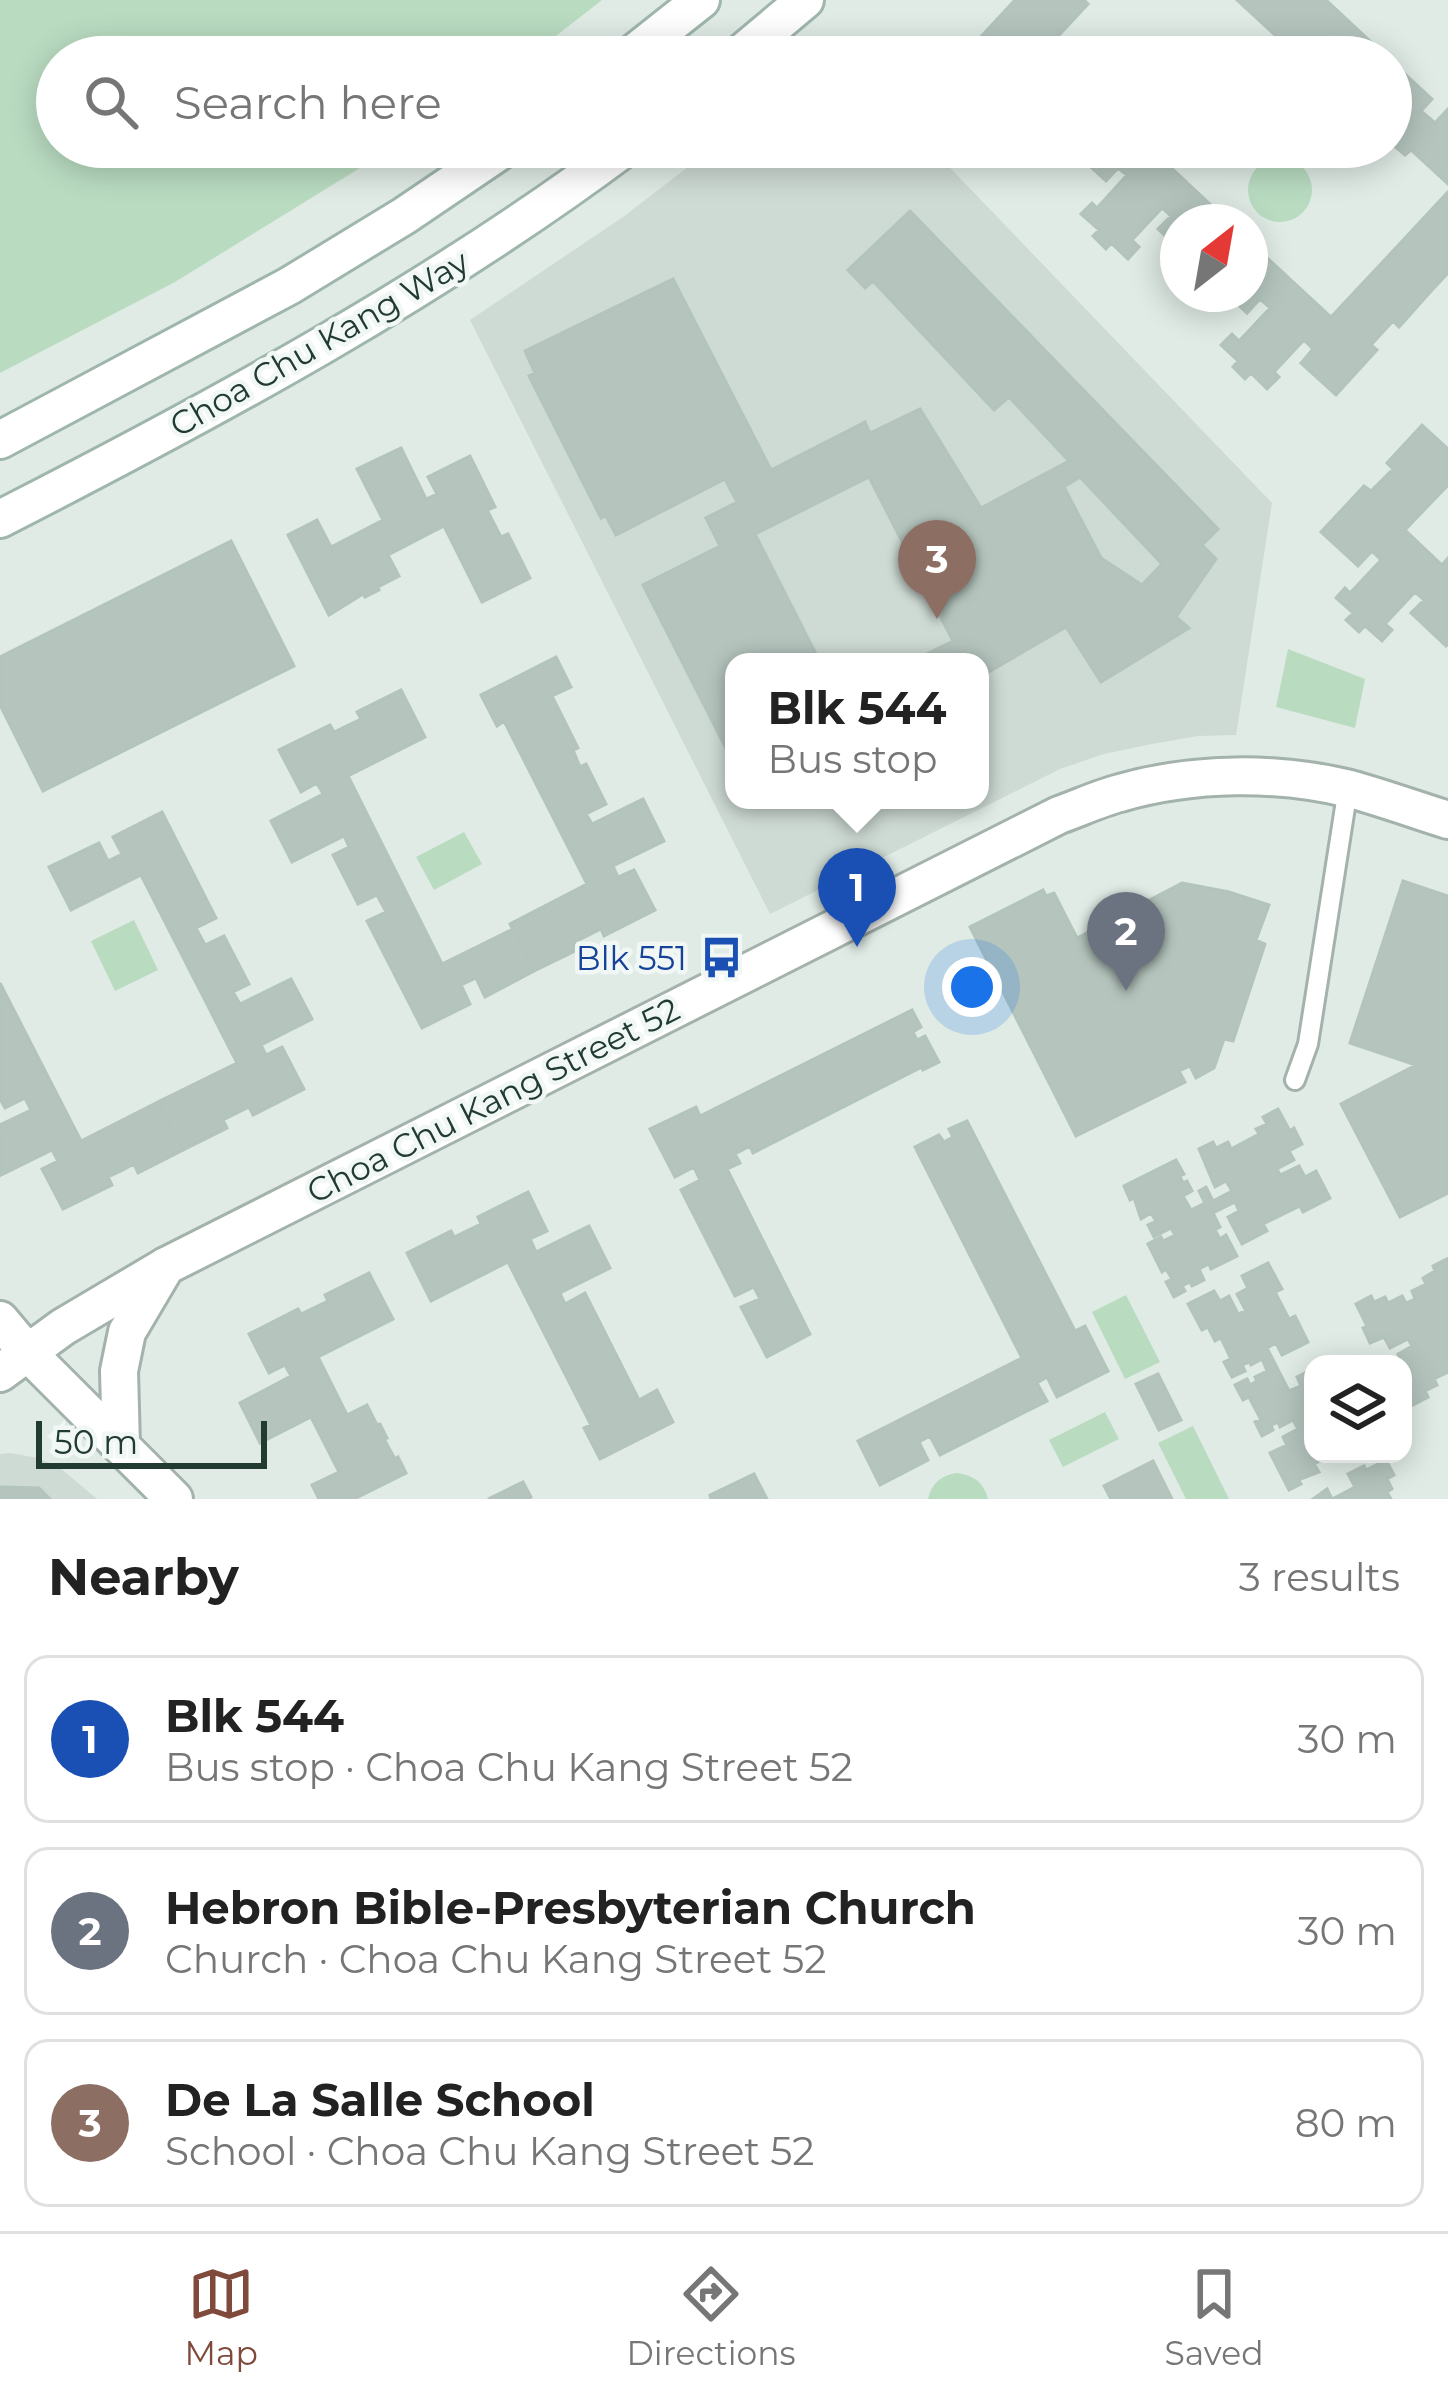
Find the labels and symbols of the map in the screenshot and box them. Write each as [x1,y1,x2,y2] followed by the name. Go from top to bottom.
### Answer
[1160,204,1268,312] north arrow
[162,241,476,445] street label: Choa Chu Kang Way
[898,520,976,619] pin: 3
[818,848,896,947] pin: 1
[1087,892,1165,991] pin: 2
[698,935,744,981] bus stop icon: Blk 551
[576,938,687,978] place label: Blk 551
[942,957,1002,1017] your location
[300,989,686,1211] street label: Choa Chu Kang Street 52
[36,1415,267,1468] scale bar

